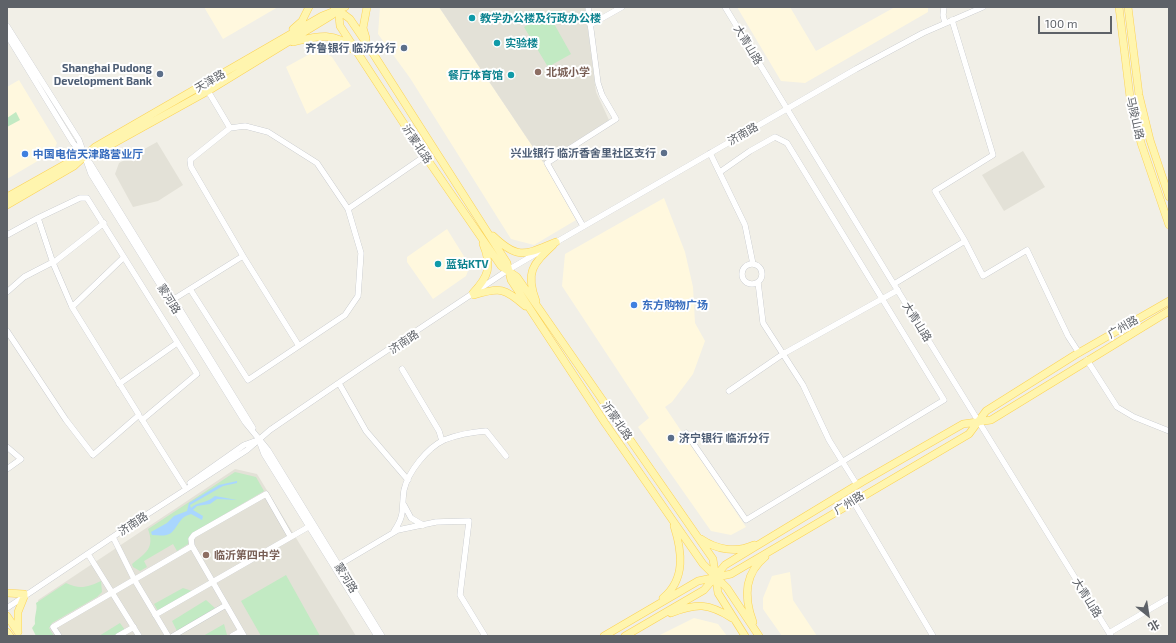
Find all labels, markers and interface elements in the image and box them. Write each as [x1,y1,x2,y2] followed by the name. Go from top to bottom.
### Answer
[1040,8,1114,34] scale bar
[480,11,601,25] place label: 教学办公楼及行政办公楼
[467,13,477,23] marker: 教学办公楼及行政办公楼
[1045,16,1077,30] text: 100 m
[731,23,765,67] street label: 大青山路
[505,36,538,50] place label: 实验楼
[492,38,502,48] marker: 实验楼
[306,41,396,55] place label: 齐鲁银行 临沂分行
[399,43,409,53] marker: 齐鲁银行 临沂分行
[54,61,152,87] place label: Shanghai Pudong Development Bank
[546,65,590,79] place label: 北城小学
[192,67,228,95] street label: 天津路
[533,67,543,77] marker: 北城小学
[448,68,503,82] place label: 餐厅体育馆
[155,69,165,79] marker: Shanghai Pudong Development Bank
[506,70,516,80] marker: 餐厅体育馆
[1124,95,1146,141] street label: 马陵山路
[725,120,761,148] street label: 济南路
[399,122,435,166] street label: 沂蒙北路
[511,146,656,160] place label: 兴业银行 临沂香舍里社区支行
[33,147,143,161] place label: 中国电信天津路营业厅
[659,148,669,158] marker: 兴业银行 临沂香舍里社区支行
[20,149,30,159] marker: 中国电信天津路营业厅
[446,257,489,271] place label: 蓝钻KTV
[433,259,443,269] marker: 蓝钻KTV
[155,282,183,316] street label: 蒙河路
[642,298,708,312] place label: 东方购物广场
[629,300,639,310] marker: 东方购物广场
[900,300,934,344] street label: 大青山路
[1105,313,1141,341] street label: 广州路
[387,327,421,357] street label: 济南路
[599,399,635,443] street label: 沂蒙北路
[679,431,769,445] place label: 济宁银行 临沂分行
[666,433,676,443] marker: 济宁银行 临沂分行
[831,489,867,517] street label: 广州路
[116,509,150,539] street label: 济南路
[214,548,280,562] place label: 临沂第四中学
[201,550,211,560] marker: 临沂第四中学
[332,560,360,596] street label: 蒙河路
[1070,576,1104,620] street label: 大青山路
[1128,595,1168,635] north arrow
[1146,617,1162,634] text: 北

